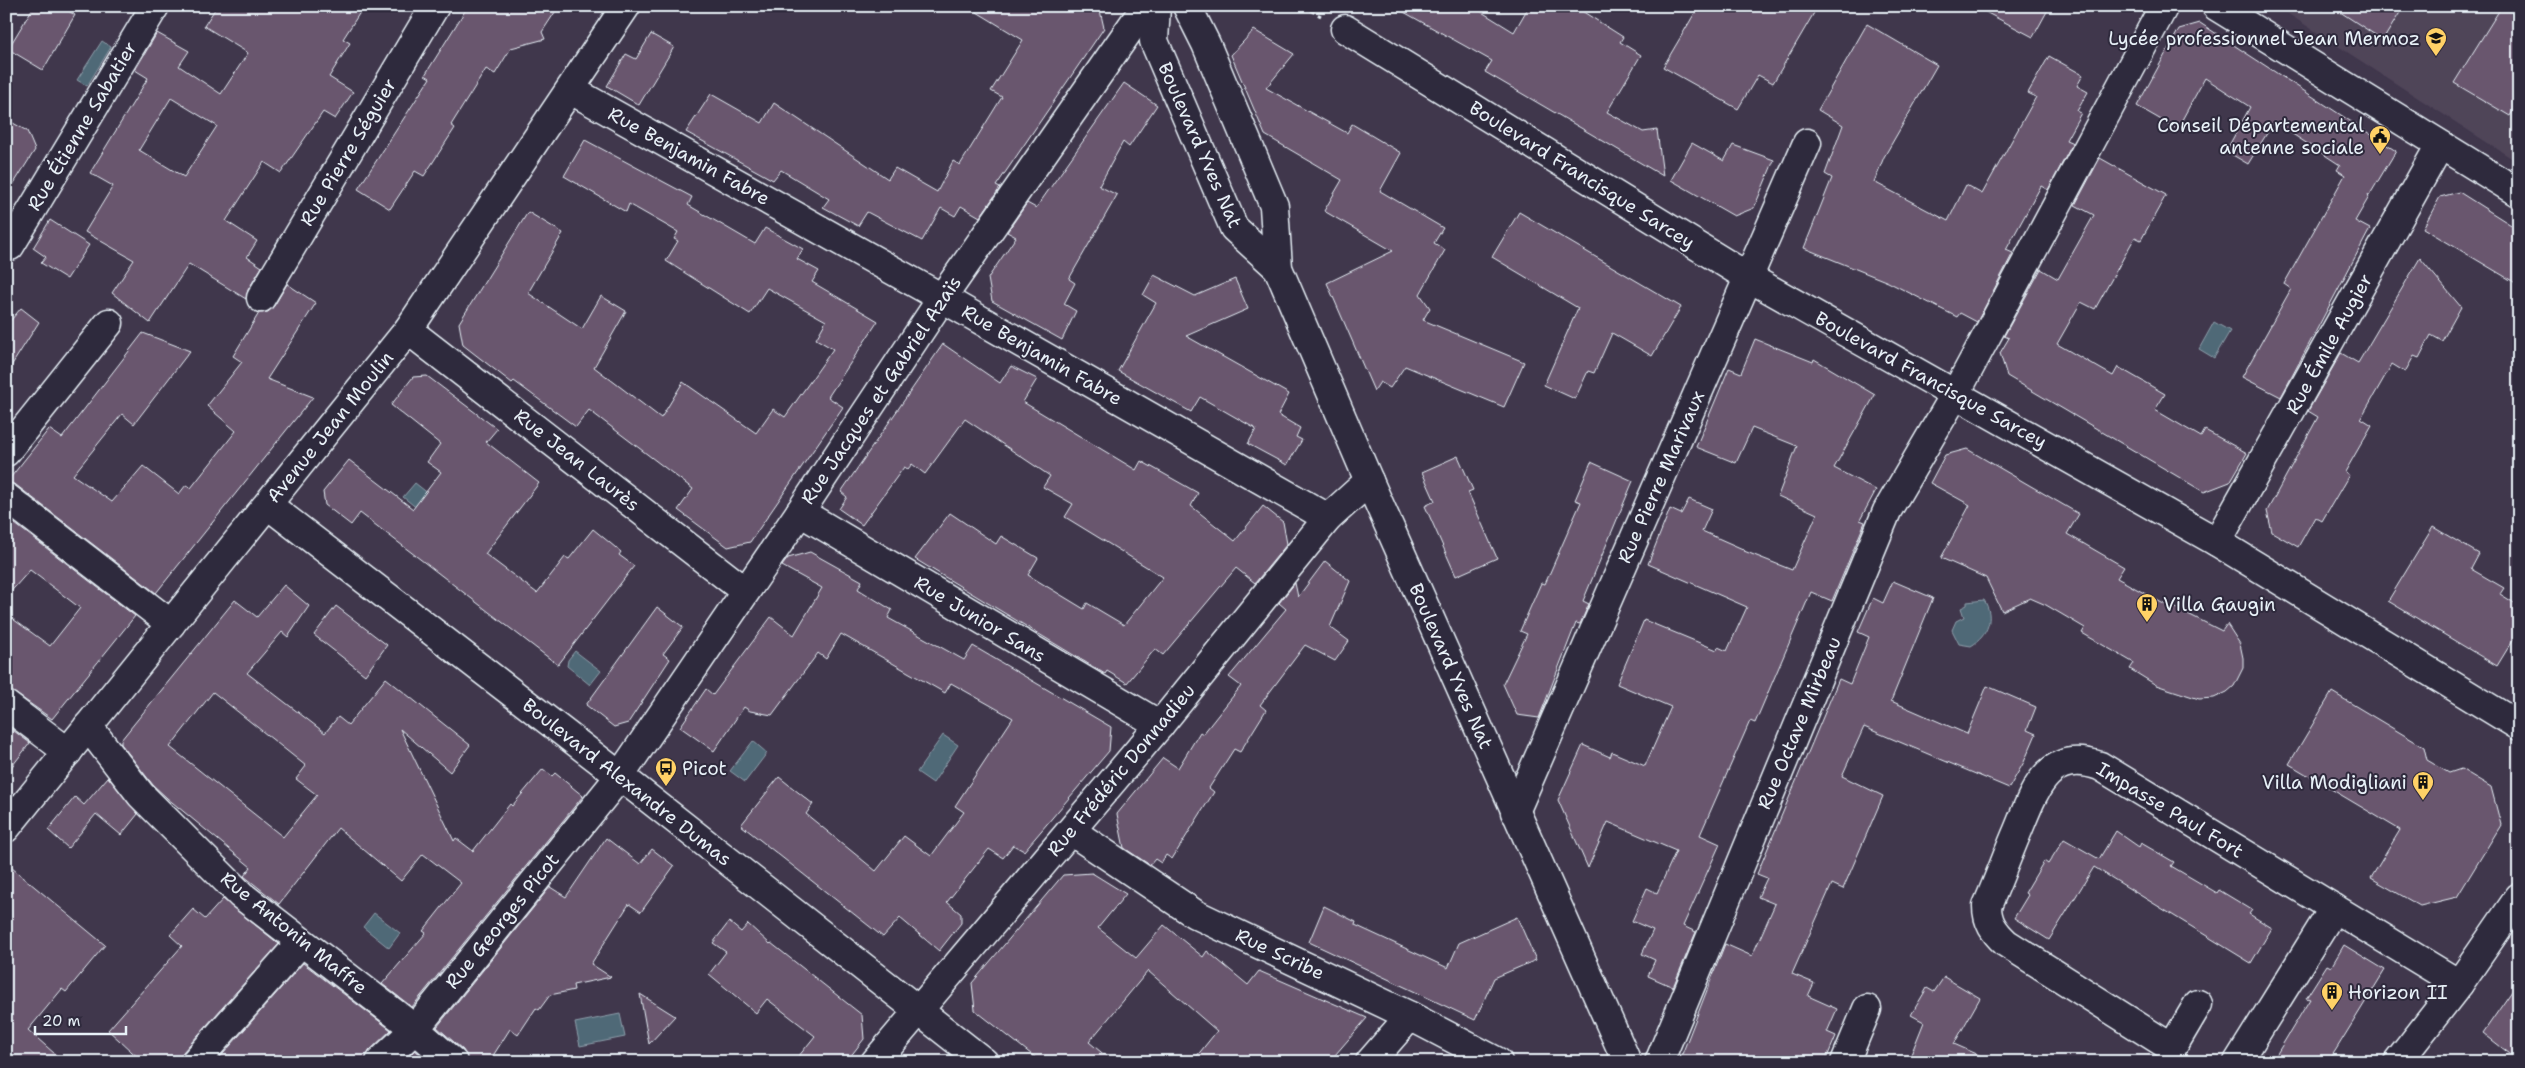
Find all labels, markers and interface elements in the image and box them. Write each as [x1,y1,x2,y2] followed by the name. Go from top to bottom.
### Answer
[2108,26,2420,51] place label: Lycée professionnel Jean Mermoz
[2424,26,2448,57] school or university icon: Lycée professionnel Jean Mermoz
[21,36,142,215] street label: Rue Étienne Sabatier
[1152,58,1248,232] street label: Boulevard Yves Nat
[294,73,402,231] street label: Rue Pierre Séguier
[1465,95,1699,255] street label: Boulevard Francisque Sarcey
[604,101,774,211] street label: Rue Benjamin Fabre
[2157,113,2364,160] place label: Conseil Départemental antenne sociale
[2368,124,2392,155] public building icon: Conseil Départemental antenne sociale
[2279,269,2378,419] street label: Rue Émile Augier
[795,271,967,509] street label: Rue Jacques et Gabriel Azaïs
[957,299,1127,411] street label: Rue Benjamin Fabre
[1811,306,2051,454] street label: Boulevard Francisque Sarcey
[261,346,399,508] street label: Avenue Jean Moulin
[1612,387,1710,567] street label: Rue Pierre Marivaux
[509,403,645,517] street label: Rue Jean Laurès
[910,570,1050,668] street label: Rue Junior Sans
[1403,579,1499,753] street label: Boulevard Yves Nat
[2135,592,2159,623] building icon: Villa Gaugin
[2163,592,2276,617] place label: Villa Gaugin
[1751,633,1847,813] street label: Rue Octave Mirbeau
[1041,678,1201,862] street label: Rue Frédéric Donnadieu
[517,692,737,872] street label: Boulevard Alexandre Dumas
[654,756,678,787] bus stop icon: Picot
[682,756,727,781] place label: Picot
[2092,756,2248,864] street label: Impasse Paul Fort
[2262,770,2407,795] place label: Villa Modigliani
[2411,770,2435,801] building icon: Villa Modigliani
[439,848,565,994] street label: Rue Georges Picot
[215,866,373,1000] street label: Rue Antonin Maffre
[1231,922,1329,986] street label: Rue Scribe
[2320,980,2344,1011] building icon: Horizon II
[2348,980,2448,1005] place label: Horizon II
[35,1003,126,1035] scale bar
[42,1011,81,1031] text: 20 m

